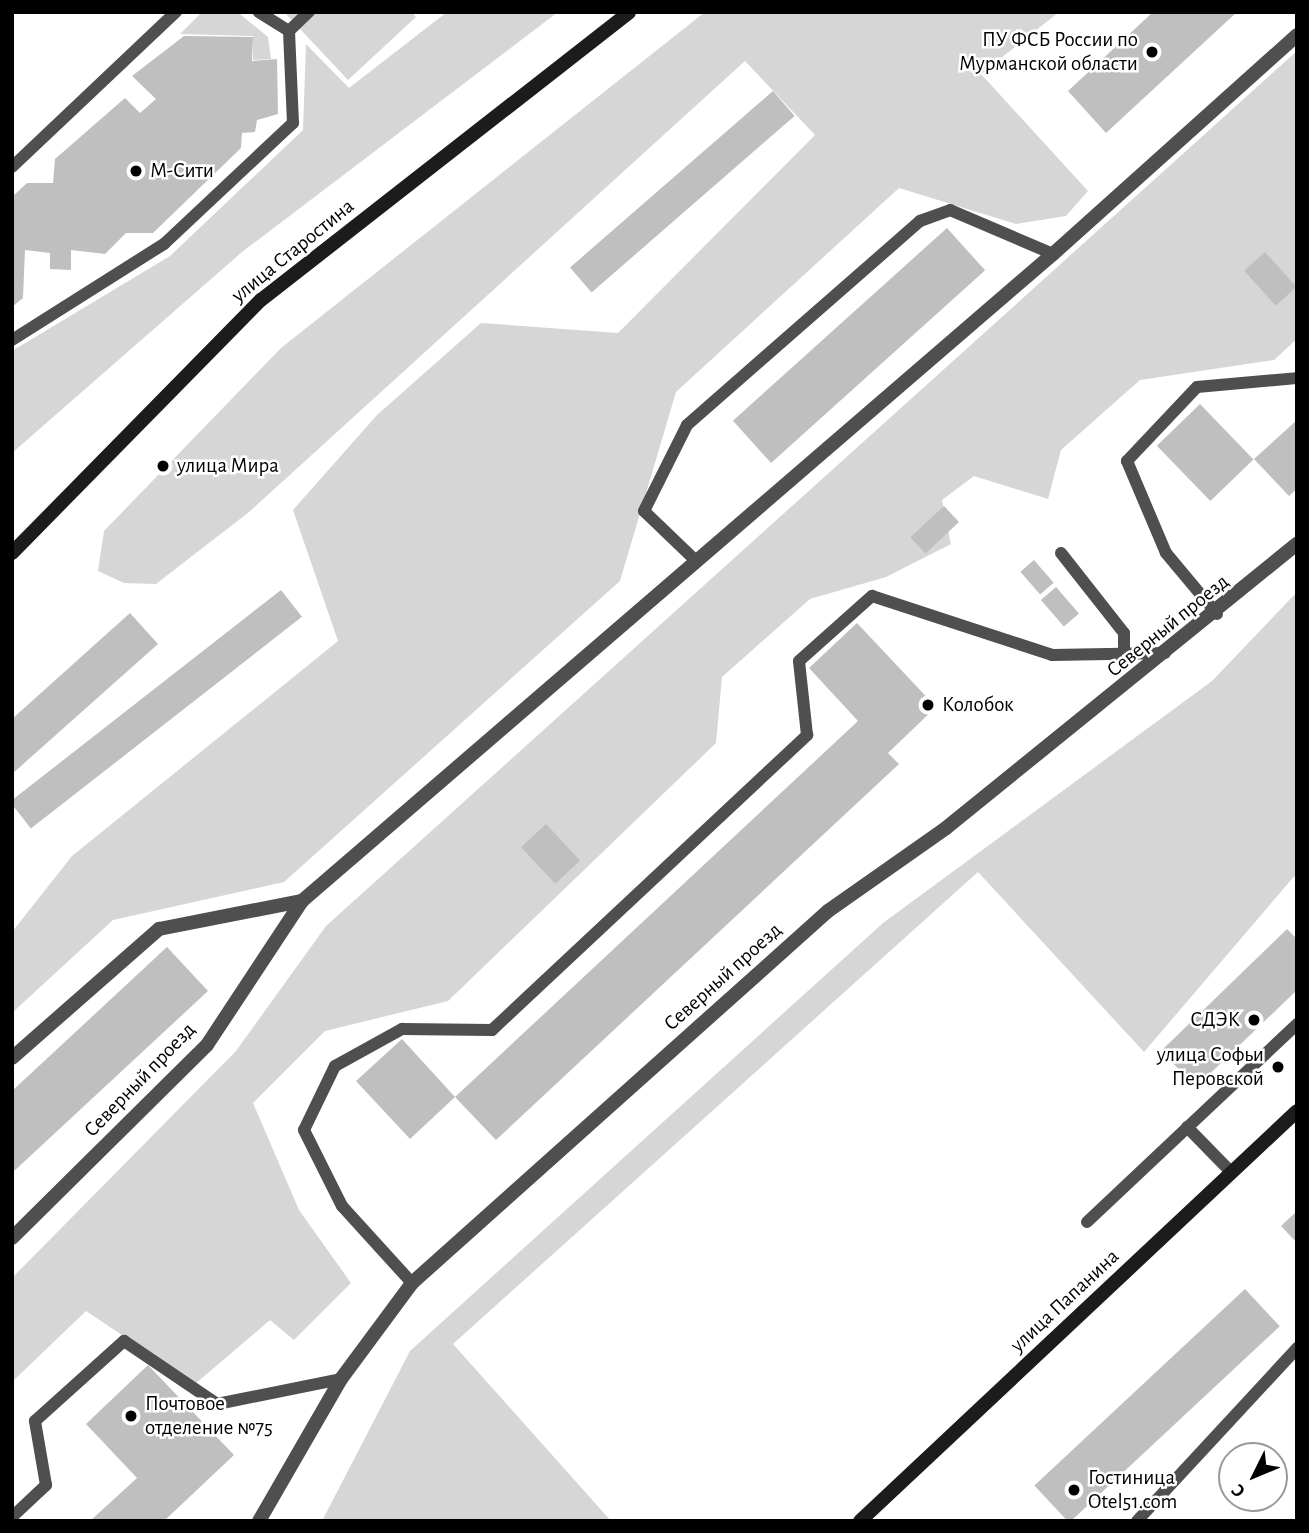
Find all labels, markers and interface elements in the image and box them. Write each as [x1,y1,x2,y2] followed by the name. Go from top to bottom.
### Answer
[959,27,1138,77] place label: ПУ ФСБ России по Мурманской области
[1144,44,1160,60] marker: ПУ ФСБ России по Мурманской области
[150,158,214,184] place label: М-Сити
[128,163,144,179] marker: М-Сити
[227,194,359,308] street label: улица Старостина
[177,453,279,479] place label: улица Мира
[155,458,171,474] marker: улица Мира
[1102,569,1234,683] street label: Северный проезд
[942,692,1014,718] place label: Колобок
[920,697,936,713] marker: Колобок
[659,918,787,1036] street label: Северный проезд
[1190,1007,1240,1033] place label: СДЭК
[1246,1012,1262,1028] marker: СДЭК
[79,1017,201,1143] street label: Северный проезд
[1157,1042,1264,1092] place label: улица Софьи Перовской
[1270,1059,1286,1075] marker: улица Софьи Перовской
[1005,1244,1125,1358] street label: улица Папанина
[145,1391,273,1441] place label: Почтовое отделение №75
[123,1408,139,1424] marker: Почтовое отделение №75
[1218,1442,1288,1512] north arrow
[1088,1465,1177,1515] place label: Гостиница Otel51.com
[1228,1480,1249,1501] text: С
[1066,1482,1082,1498] marker: Гостиница Otel51.com

